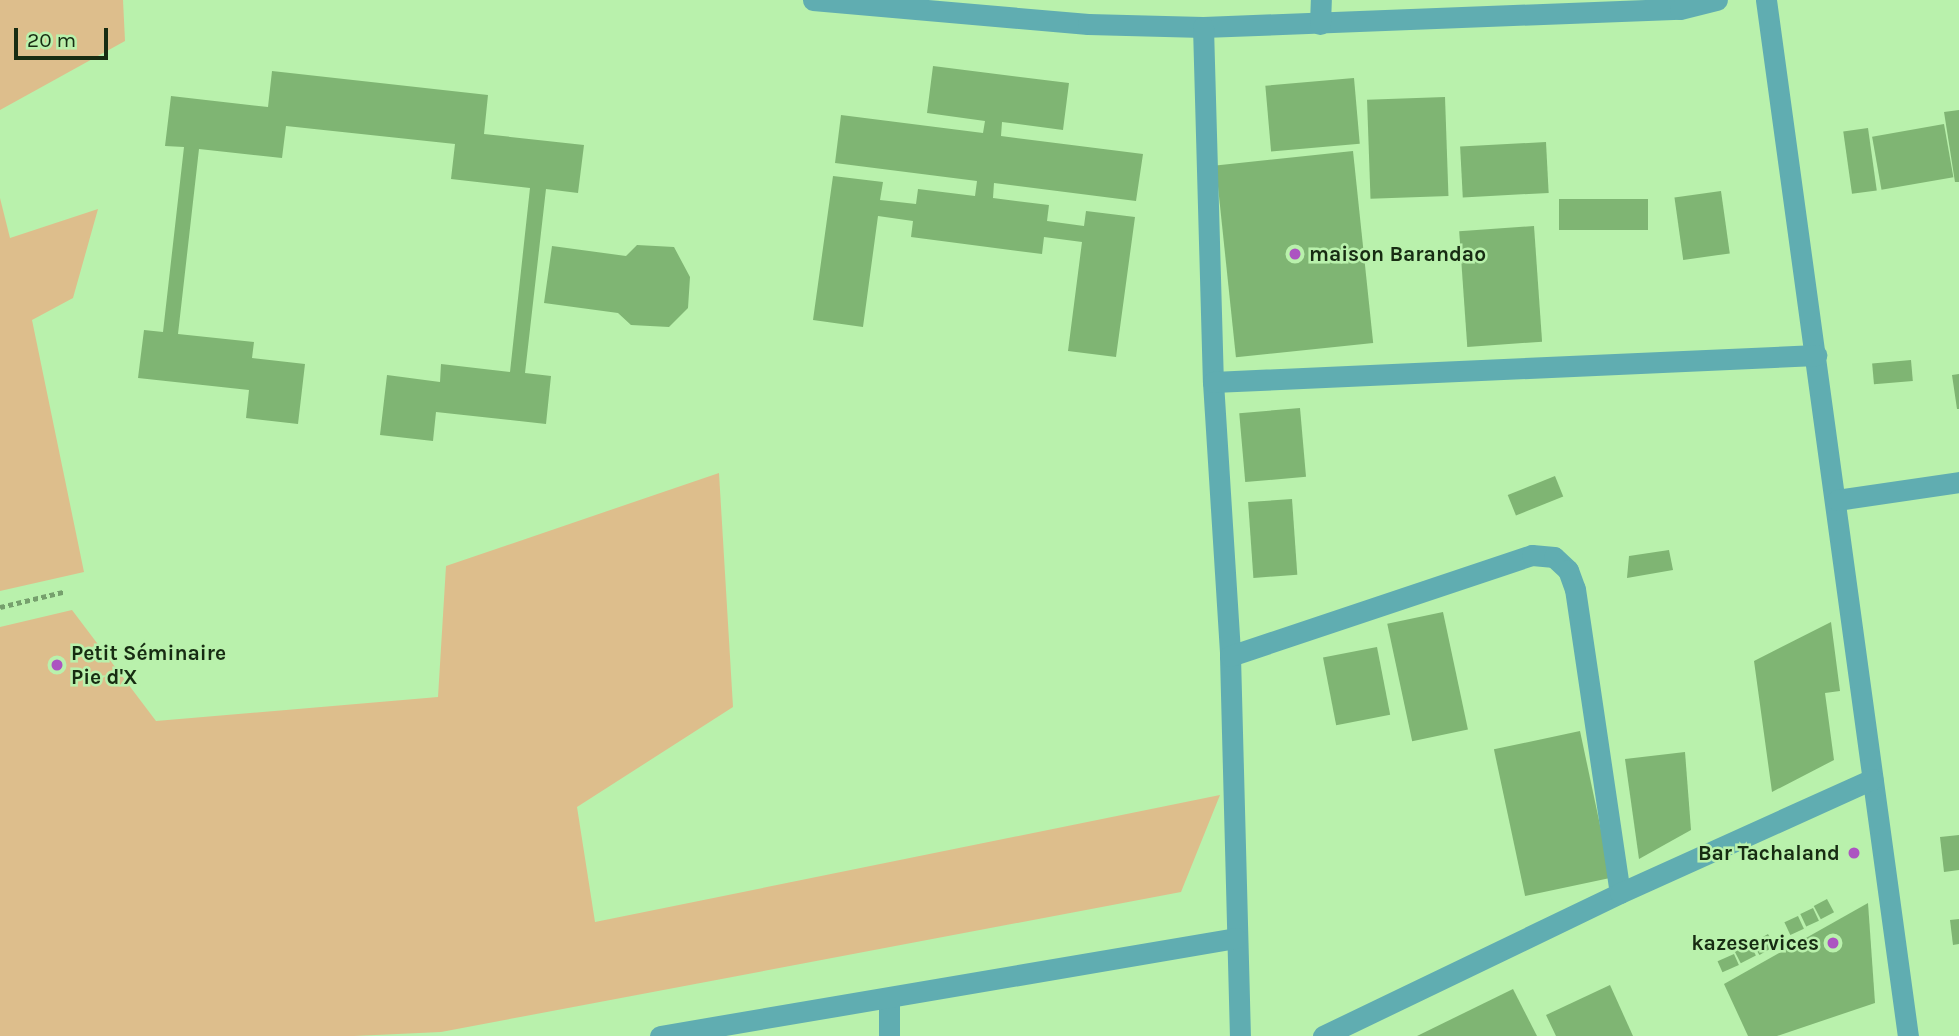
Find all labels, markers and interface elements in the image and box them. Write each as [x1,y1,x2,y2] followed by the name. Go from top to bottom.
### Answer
[18,14,112,58] scale bar
[27,28,76,52] text: 20 m
[1309,241,1486,267] place label: maison Barandao
[1287,246,1303,262] marker: maison Barandao
[71,640,226,690] place label: Petit Séminaire Pie d'X
[49,657,65,673] marker: Petit Séminaire Pie d'X
[1698,840,1840,866] place label: Bar Tachaland
[1846,845,1862,861] marker: Bar Tachaland
[1691,930,1819,956] place label: kazeservices
[1825,935,1841,951] marker: kazeservices

